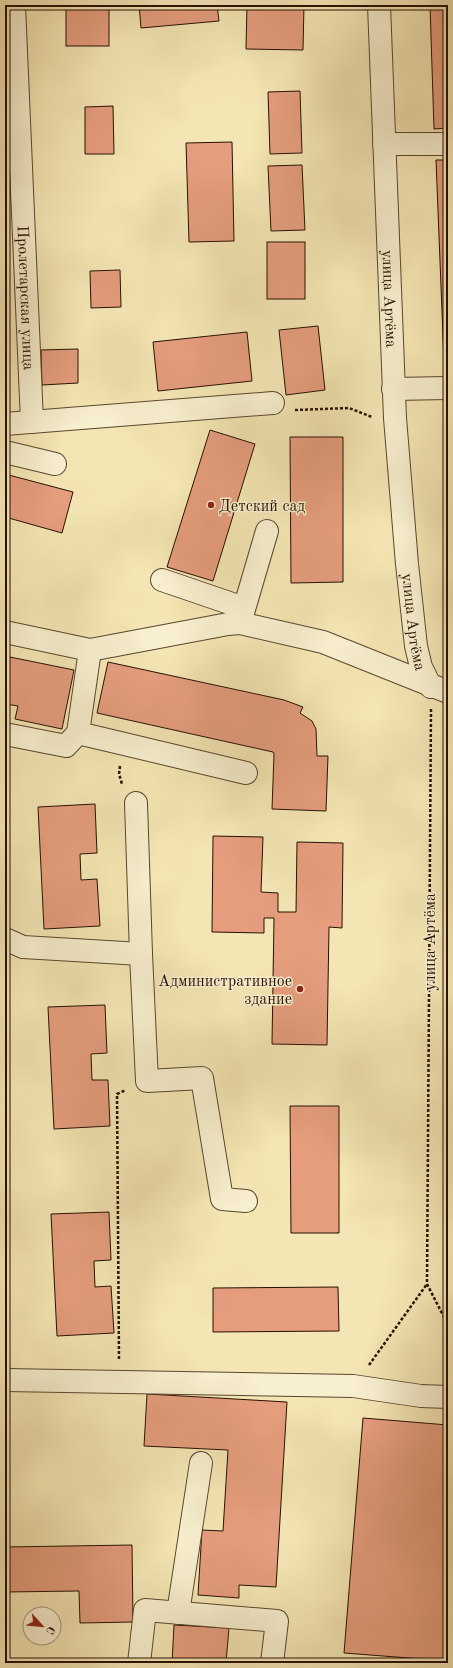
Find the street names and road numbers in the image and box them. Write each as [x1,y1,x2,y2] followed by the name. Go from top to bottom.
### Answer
[14,225,36,371] street label: Пролетарская улица
[378,250,398,348] street label: улица Артёма
[398,572,428,672] street label: улица Артёма
[423,893,439,991] street label: улица Артёма

